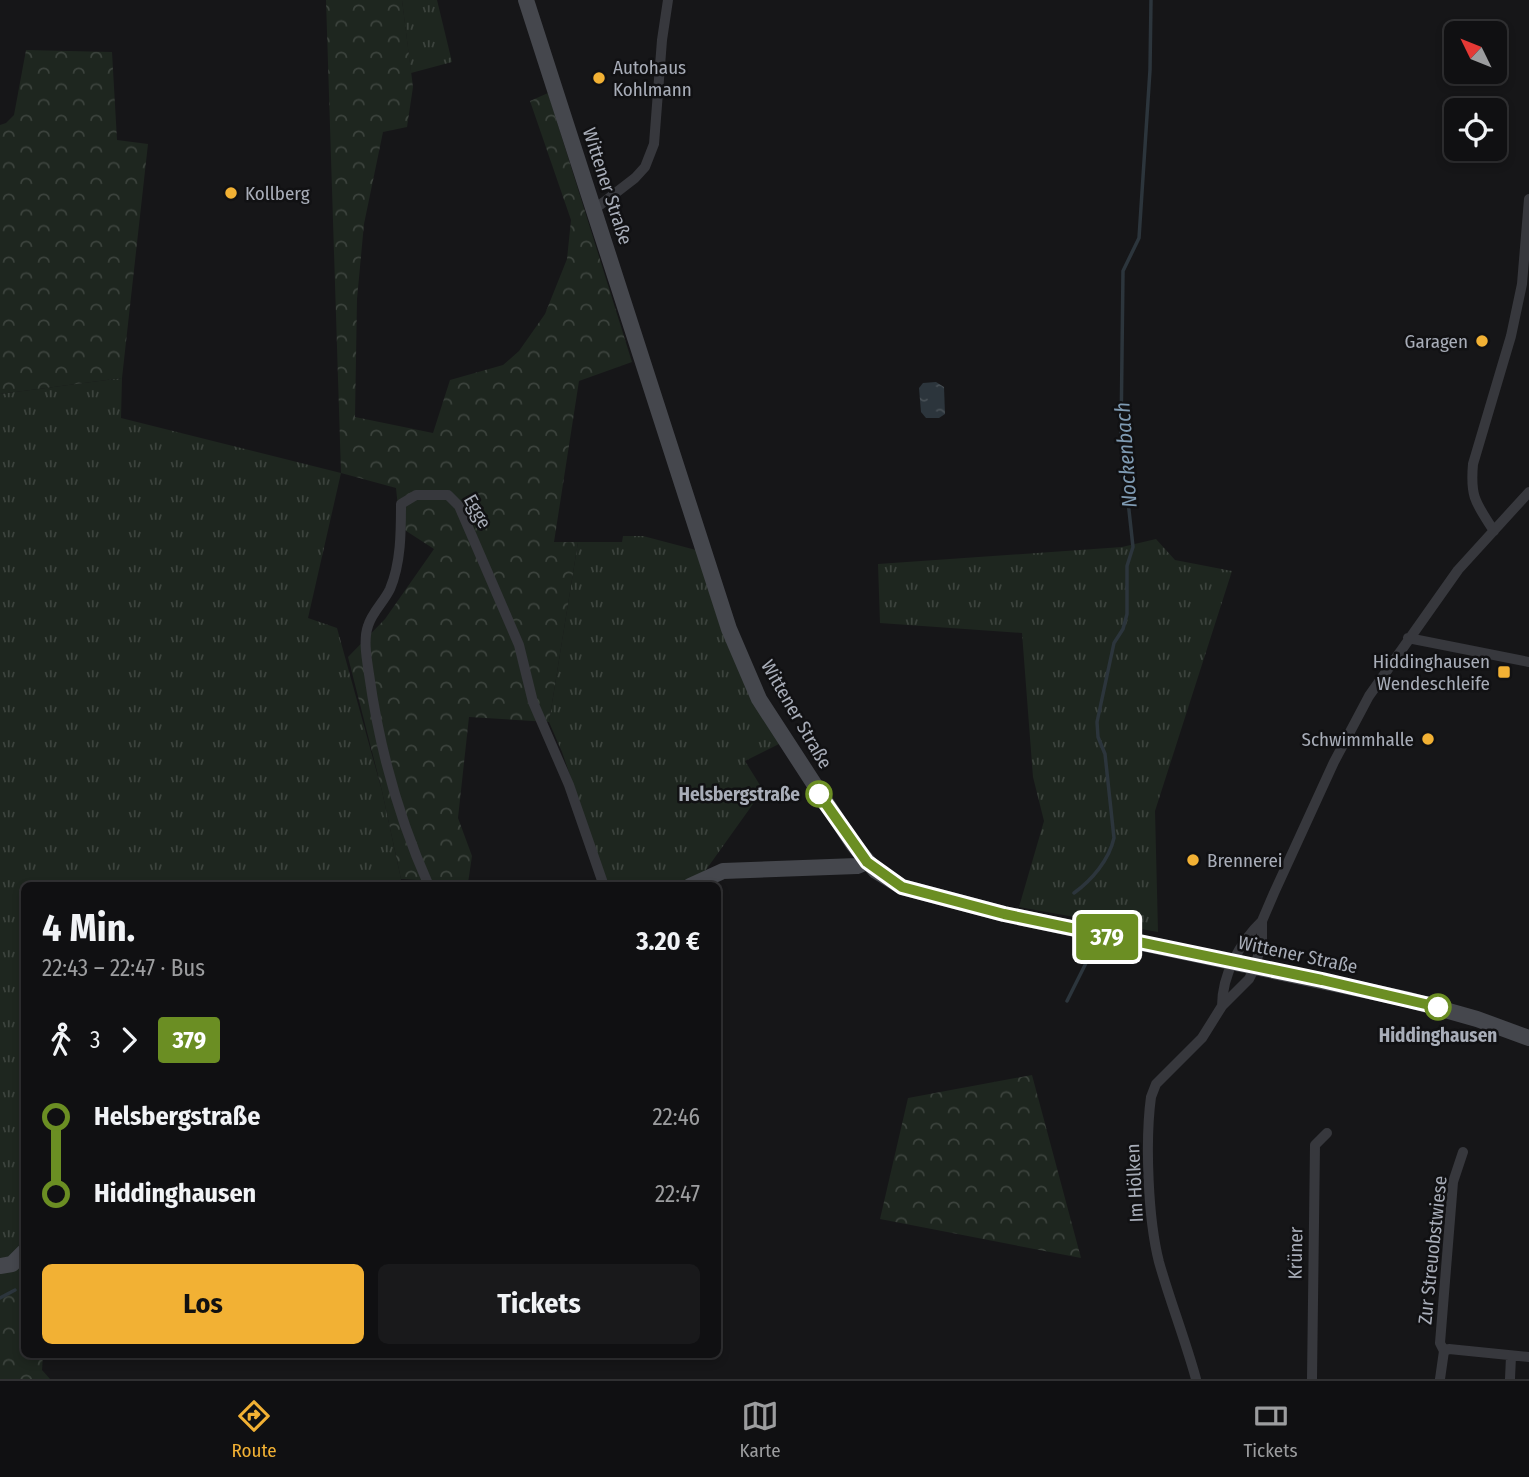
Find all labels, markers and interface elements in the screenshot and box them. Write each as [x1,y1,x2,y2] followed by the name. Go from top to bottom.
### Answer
[1444,21,1507,84] north arrow
[1444,21,1507,161] map controls
[613,56,692,101] place label: Autohaus Kohlmann
[591,70,607,86] marker: Autohaus Kohlmann
[1444,98,1507,161] button: locate
[578,125,637,248] street label: Wittener Straße
[245,182,310,205] place label: Kollberg
[223,185,239,201] marker: Kollberg
[1405,330,1468,353] place label: Garagen
[1474,333,1490,349] marker: Garagen
[1109,401,1143,509] water label: Nockenbach
[459,490,496,532] street label: Egge
[1373,650,1490,695] place label: Hiddinghausen Wendeschleife
[756,656,837,773] street label: Wittener Straße
[1496,664,1512,680] marker: Hiddinghausen Wendeschleife
[1302,728,1414,751] place label: Schwimmhalle
[1420,731,1436,747] marker: Schwimmhalle
[806,781,832,807] marker: Helsbergstraße
[678,783,800,806] place label: Helsbergstraße
[1207,849,1283,872] place label: Brennerei
[1185,852,1201,868] marker: Brennerei
[42,905,135,951] text: 4 Min.
[1067,914,1147,960] line badge: 379
[1090,923,1124,951] text: 379
[636,926,700,957] text: 3.20 €
[1236,931,1360,978] street label: Wittener Straße
[42,954,205,982] text: 22:43 – 22:47 · Bus
[1425,994,1451,1020] marker: Hiddinghausen
[42,1021,80,1059] icon: walk
[110,1021,148,1059] icon: forward
[1379,1024,1497,1047] place label: Hiddinghausen
[90,1026,100,1054] text: 3
[172,1026,206,1054] text: 379
[94,1101,260,1132] text: Helsbergstraße
[652,1103,700,1131] text: 22:46
[1121,1143,1148,1223] street label: Im Hölken
[1413,1175,1452,1325] street label: Zur Streuobstwiese
[94,1178,256,1209] text: Hiddinghausen
[655,1180,700,1208] text: 22:47
[1284,1226,1307,1280] street label: Krüner
[42,1264,364,1344] button: Los
[378,1264,700,1344] button: Tickets
[231,1397,277,1462] tab: Route
[740,1397,781,1462] tab: Karte
[1243,1397,1298,1462] tab: Tickets

